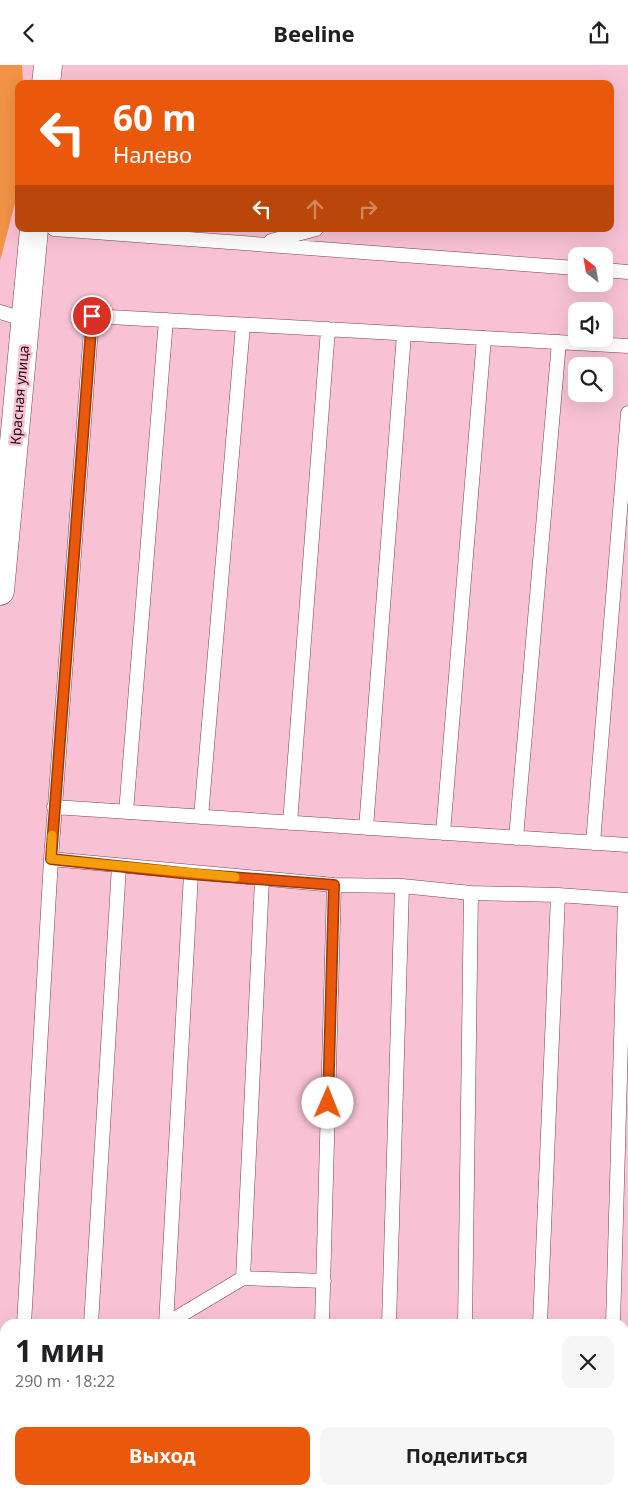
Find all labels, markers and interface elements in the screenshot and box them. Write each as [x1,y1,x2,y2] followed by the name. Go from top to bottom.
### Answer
[273,18,355,48] text: Beeline
[15,19,43,47] icon: back
[585,19,613,47] icon: share
[113,94,196,141] text: 60 m
[30,100,95,165] icon: left
[113,139,192,169] text: Налево
[248,195,276,223] icon: left
[301,195,329,223] icon: ahead
[354,195,382,223] icon: right
[568,247,612,293] north arrow
[568,247,613,402] map controls
[71,295,113,337] pin
[78,302,106,330] icon: arrive
[568,302,613,347] button: sound
[5,344,33,446] street label: Красная улица
[568,357,613,402] button: search
[301,1076,353,1128] position arrow
[15,1330,105,1371] text: 1 мин
[562,1336,614,1388] button: close
[15,1370,115,1392] text: 290 m · 18:22
[15,1427,310,1485] button: Выход
[320,1427,614,1485] button: Поделиться

